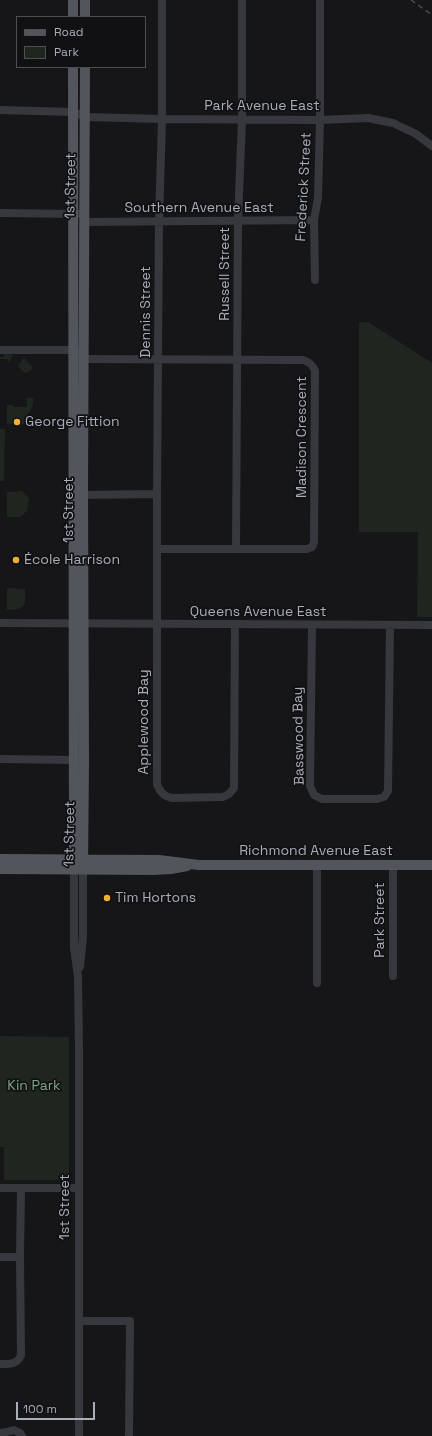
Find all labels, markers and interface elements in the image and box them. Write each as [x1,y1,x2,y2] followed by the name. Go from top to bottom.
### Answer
[16,16,146,68] legend
[54,24,83,40] text: Road
[54,44,79,60] text: Park
[204,98,320,114] street label: Park Avenue East
[293,132,315,242] street label: Frederick Street
[62,153,80,219] street label: 1st Street
[124,200,274,216] street label: Southern Avenue East
[217,227,233,321] street label: Russell Street
[138,266,154,358] street label: Dennis Street
[294,376,310,498] street label: Madison Crescent
[25,414,120,430] place label: George Fittion
[12,417,22,427] marker: George Fittion
[61,477,77,543] street label: 1st Street
[24,552,120,568] place label: École Harrison
[11,555,21,565] marker: École Harrison
[190,604,326,620] street label: Queens Avenue East
[136,669,152,775] street label: Applewood Bay
[290,687,308,785] street label: Basswood Bay
[61,801,79,867] street label: 1st Street
[239,843,393,859] street label: Richmond Avenue East
[372,882,388,958] street label: Park Street
[115,890,196,906] place label: Tim Hortons
[102,893,112,903] marker: Tim Hortons
[7,1078,61,1094] park label: Kin Park
[57,1174,73,1240] street label: 1st Street
[18,1394,97,1420] scale bar
[23,1401,57,1417] text: 100 m

